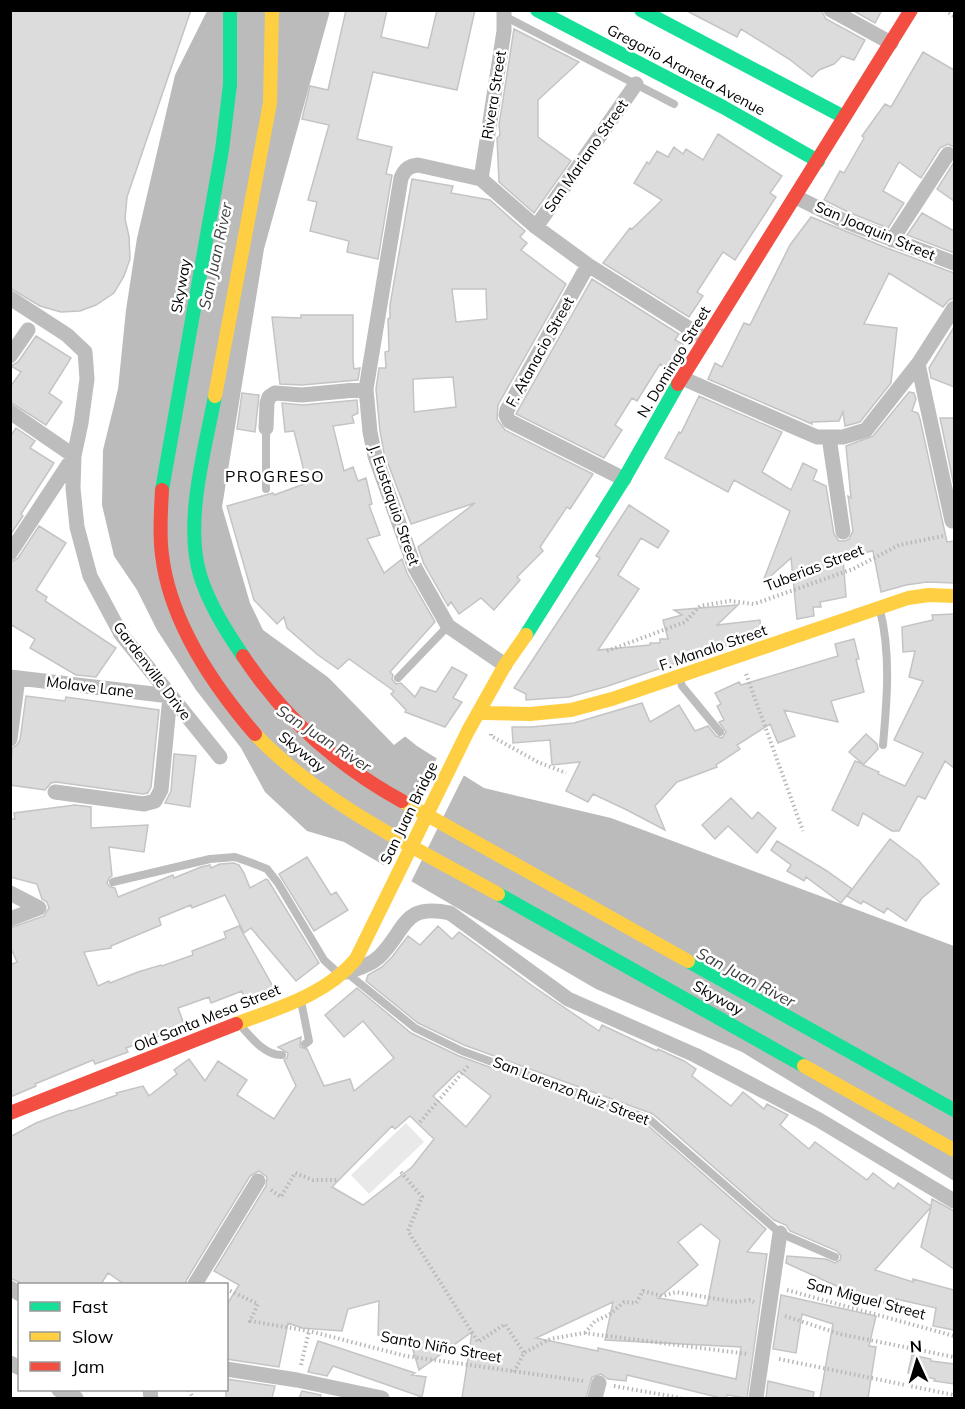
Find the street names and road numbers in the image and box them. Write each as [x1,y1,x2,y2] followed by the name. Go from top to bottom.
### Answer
[604,20,769,119] street label: Gregorio Araneta Avenue
[477,49,510,141] street label: Rivera Street
[539,96,632,216] street label: San Mariano Street
[812,197,938,264] street label: San Joaquin Street
[166,257,195,315] street label: Skyway
[501,293,578,410] street label: F. Atanacio Street
[633,302,714,421] street label: N. Domingo Street
[365,442,424,568] street label: J. Eustaquio Street
[762,540,866,595] street label: Tuberias Street
[109,618,196,724] street label: Gardenville Drive
[657,620,769,675] street label: F. Manalo Street
[45,672,135,701] street label: Molave Lane
[275,727,330,776] street label: Skyway
[376,758,442,867] street label: San Juan Bridge
[690,976,747,1019] street label: Skyway
[131,979,283,1056] street label: Old Santa Mesa Street
[490,1052,652,1129] street label: San Lorenzo Ruiz Street
[805,1274,928,1324] street label: San Miguel Street
[379,1327,503,1366] street label: Santo Niño Street

